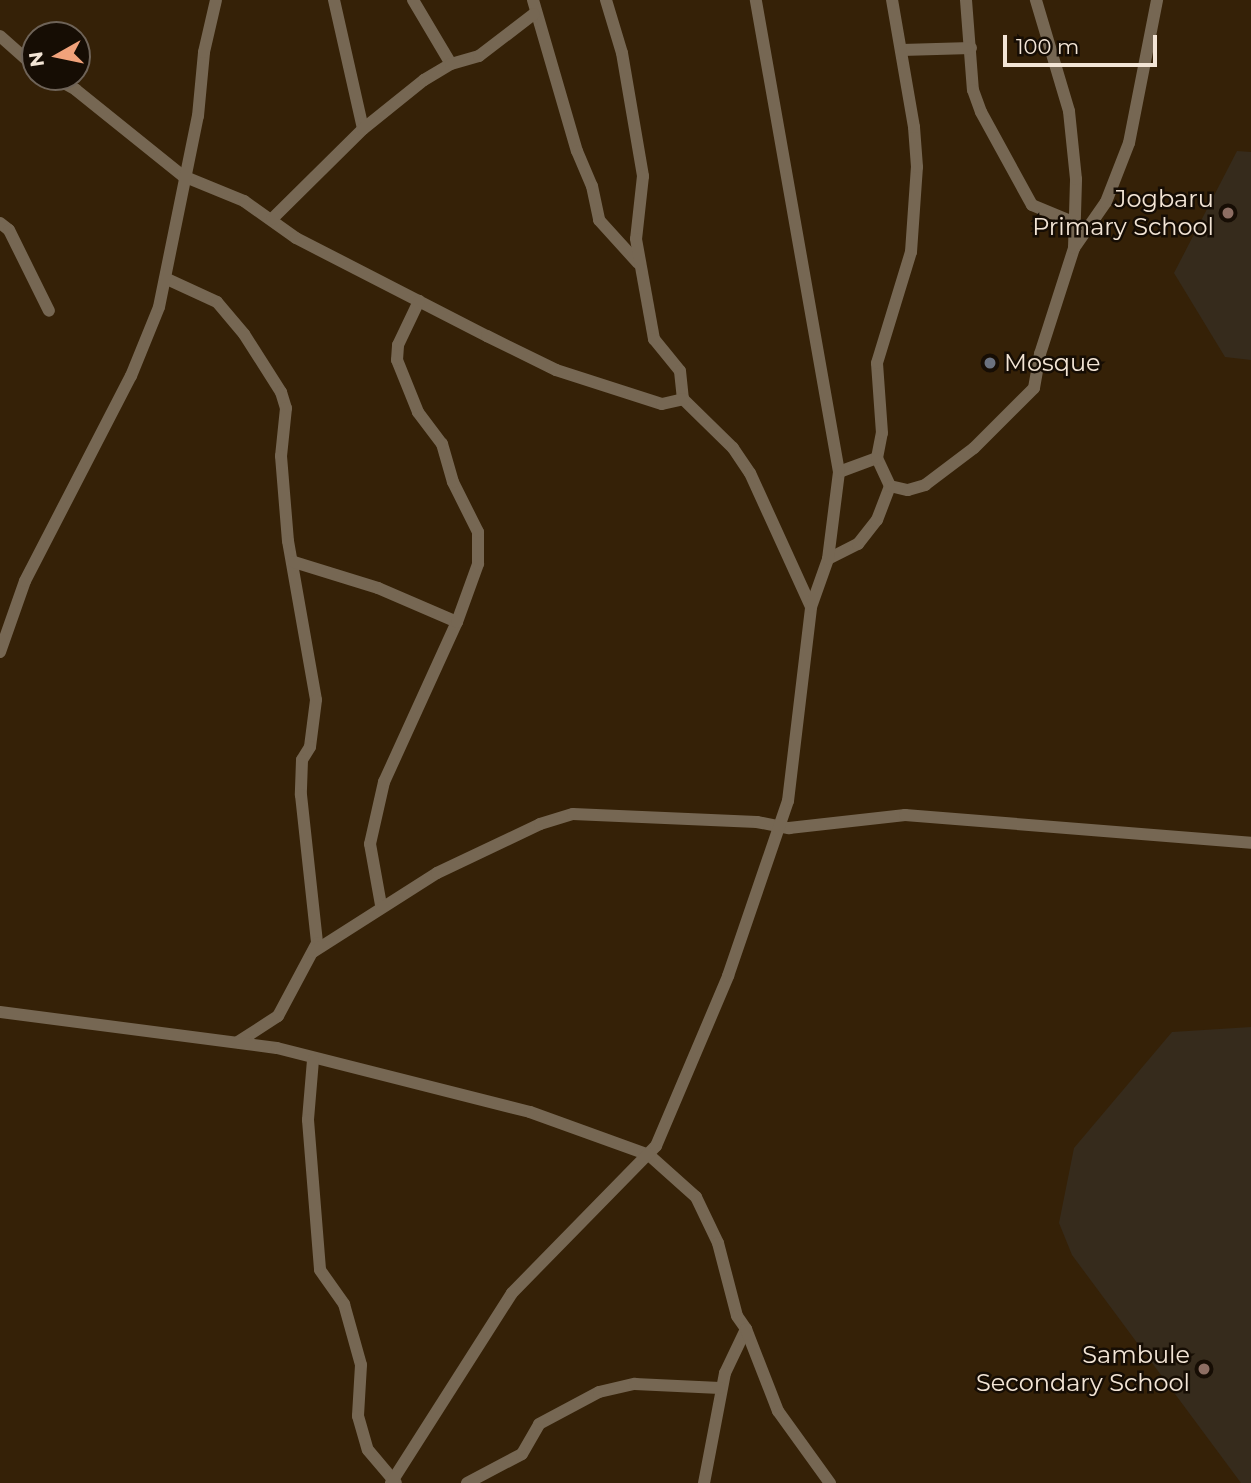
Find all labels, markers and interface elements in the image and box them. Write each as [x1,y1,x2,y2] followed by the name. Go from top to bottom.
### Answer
[21,21,91,91] north arrow
[1006,21,1160,65] scale bar
[1016,34,1079,59] text: 100 m
[24,50,49,68] text: N
[1032,185,1214,241] place label: Jogbaru Primary School
[1220,205,1236,221] marker: Jogbaru Primary School
[1004,349,1101,377] place label: Mosque
[982,355,998,371] marker: Mosque
[976,1341,1190,1397] place label: Sambule Secondary School
[1196,1361,1212,1377] marker: Sambule Secondary School

